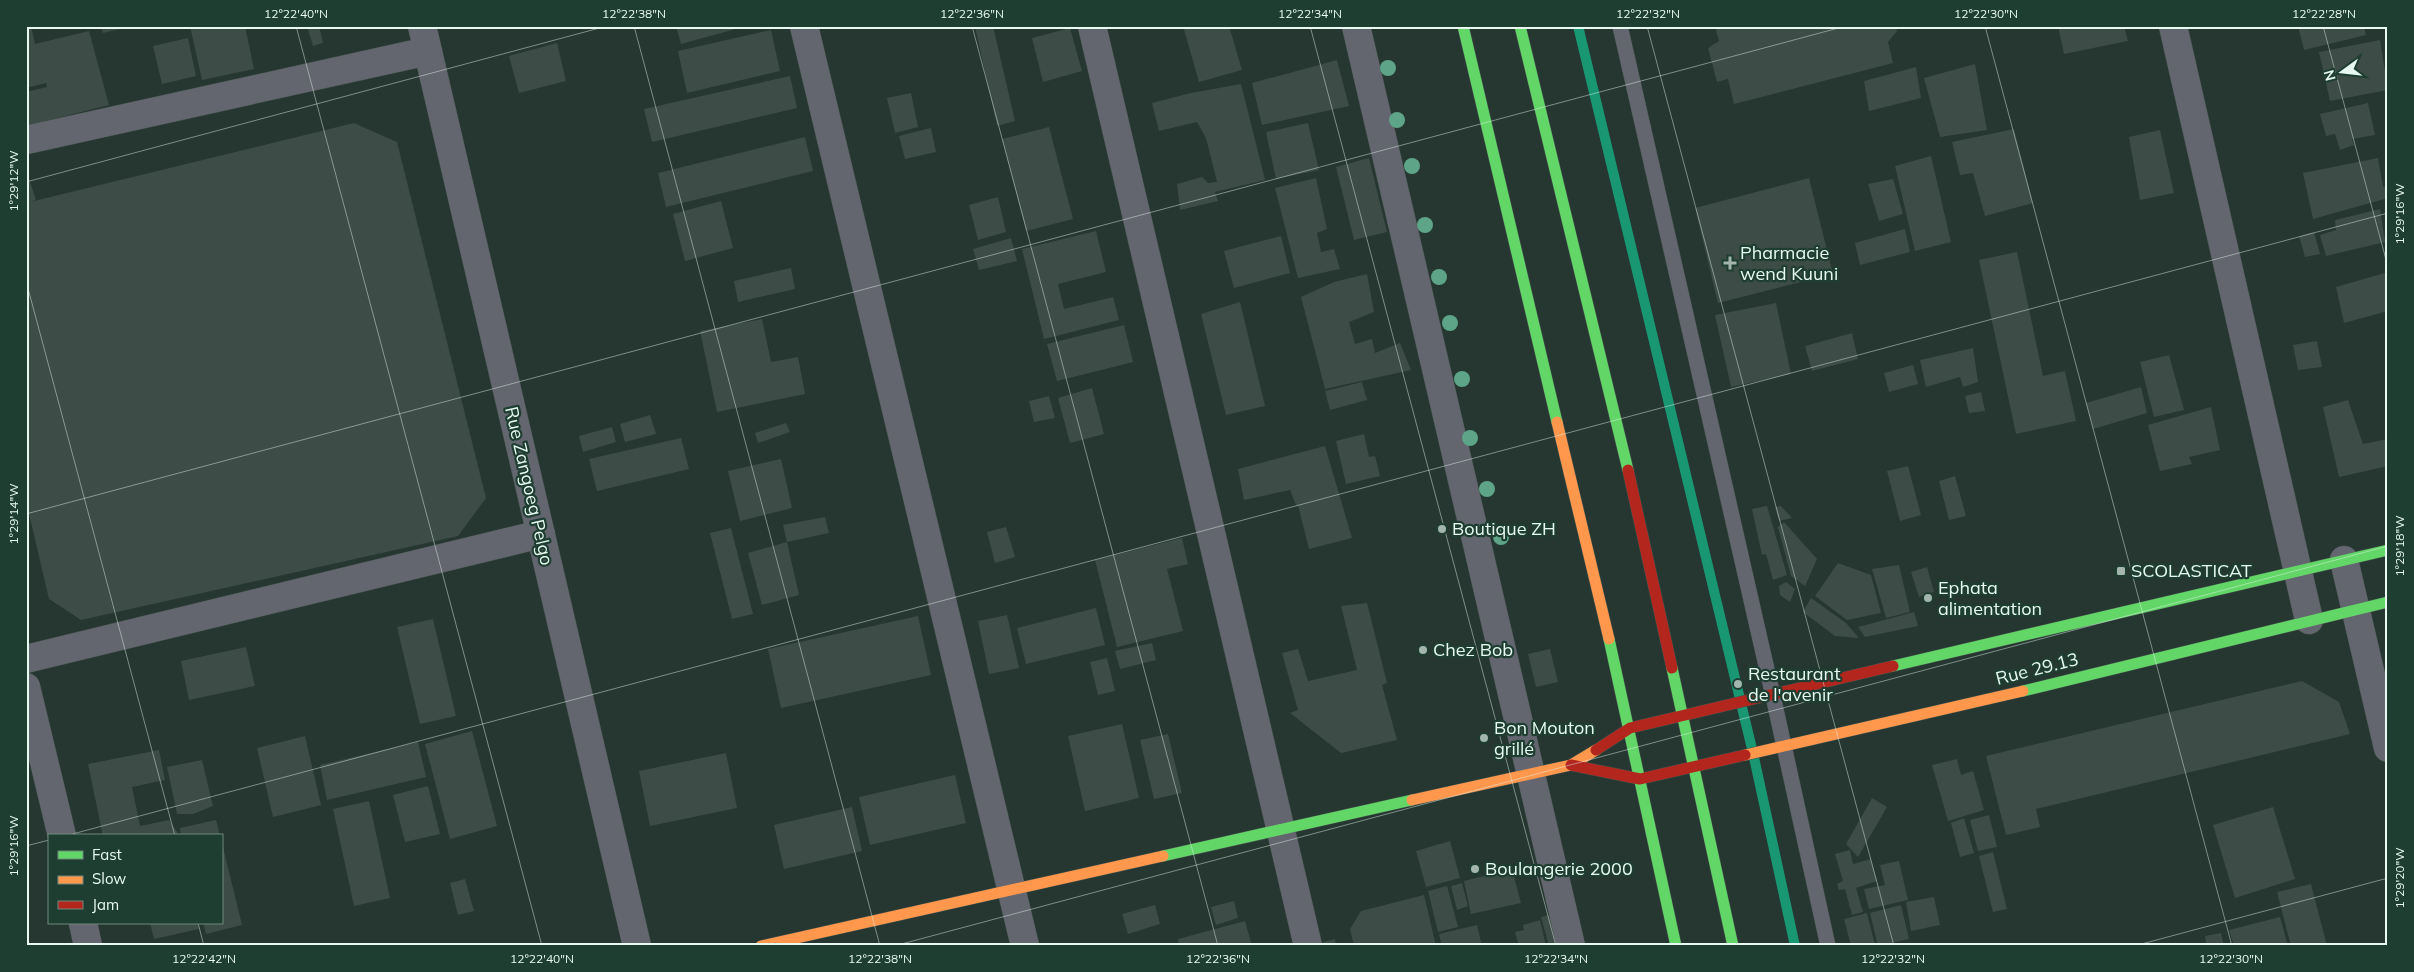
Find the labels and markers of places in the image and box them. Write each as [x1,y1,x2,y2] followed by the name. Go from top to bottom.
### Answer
[1740,241,1838,285] place label: Pharmacie wend Kuuni
[1724,257,1736,269] marker: Pharmacie wend Kuuni
[1452,517,1556,540] place label: Boutique ZH
[1436,523,1448,535] marker: Boutique ZH
[2131,559,2252,582] place label: SCOLASTICAT
[2115,565,2127,577] marker: SCOLASTICAT
[1938,576,2042,620] place label: Ephata alimentation
[1922,592,1934,604] marker: Ephata alimentation
[1433,638,1513,661] place label: Chez Bob
[1417,644,1429,656] marker: Chez Bob
[1748,662,1840,706] place label: Restaurant de l'avenir
[1732,678,1744,690] marker: Restaurant de l'avenir
[1494,716,1595,760] place label: Bon Mouton grillé
[1478,732,1490,744] marker: Bon Mouton grillé
[1485,857,1633,880] place label: Boulangerie 2000
[1469,863,1481,875] marker: Boulangerie 2000

